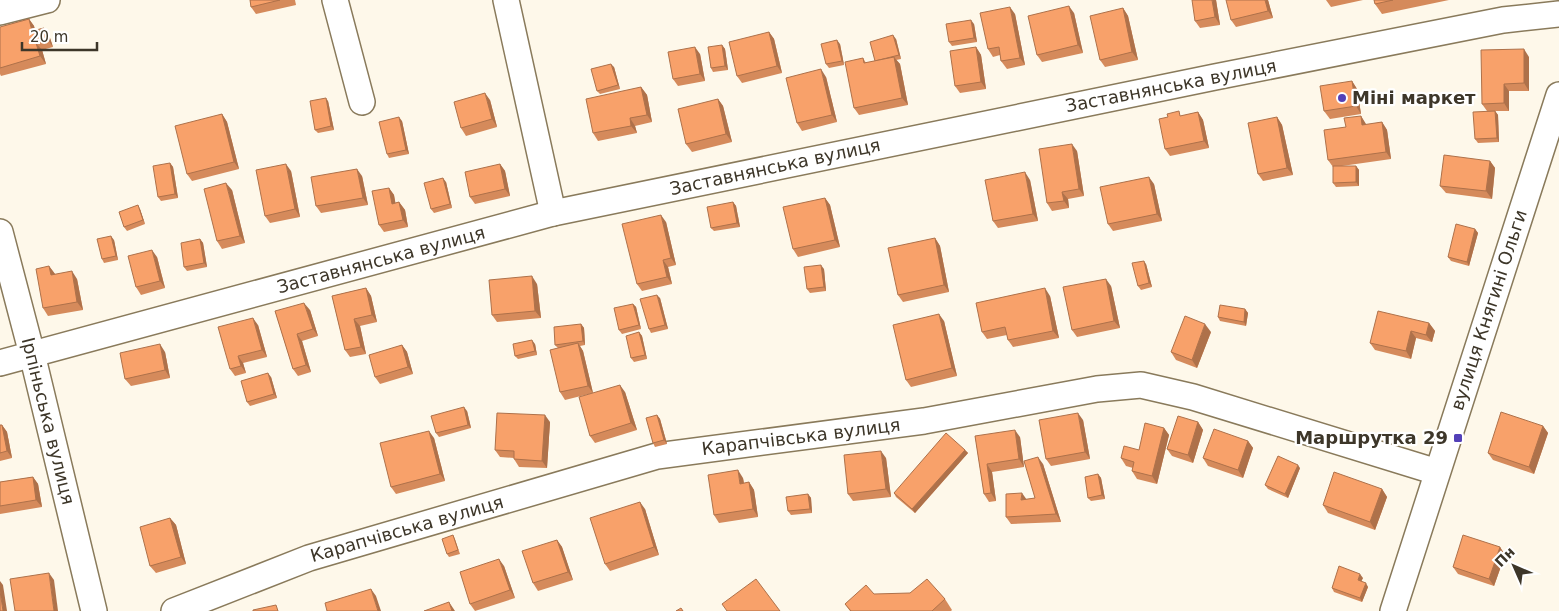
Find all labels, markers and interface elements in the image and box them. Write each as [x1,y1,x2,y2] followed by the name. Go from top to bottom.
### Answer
[22,20,98,52] scale bar
[30,28,68,46] text: 20 m
[1064,55,1278,116] street label: Заставнянська вулиця
[1352,87,1476,108] place label: Міні маркет
[1336,92,1348,104] marker: Міні маркет
[668,134,882,199] street label: Заставнянська вулиця
[1446,207,1531,413] street label: вулиця Княгині Ольги
[274,222,487,297] street label: Заставнянська вулиця
[18,335,79,507] street label: Ірпіньська вулиця
[700,414,901,459] street label: Карапчівська вулиця
[1295,427,1448,448] place label: Маршрутка 29
[1452,432,1464,444] marker: Маршрутка 29
[308,491,506,566] street label: Карапчівська вулиця
[1489,541,1539,591] north arrow
[1492,544,1518,570] text: Пн

